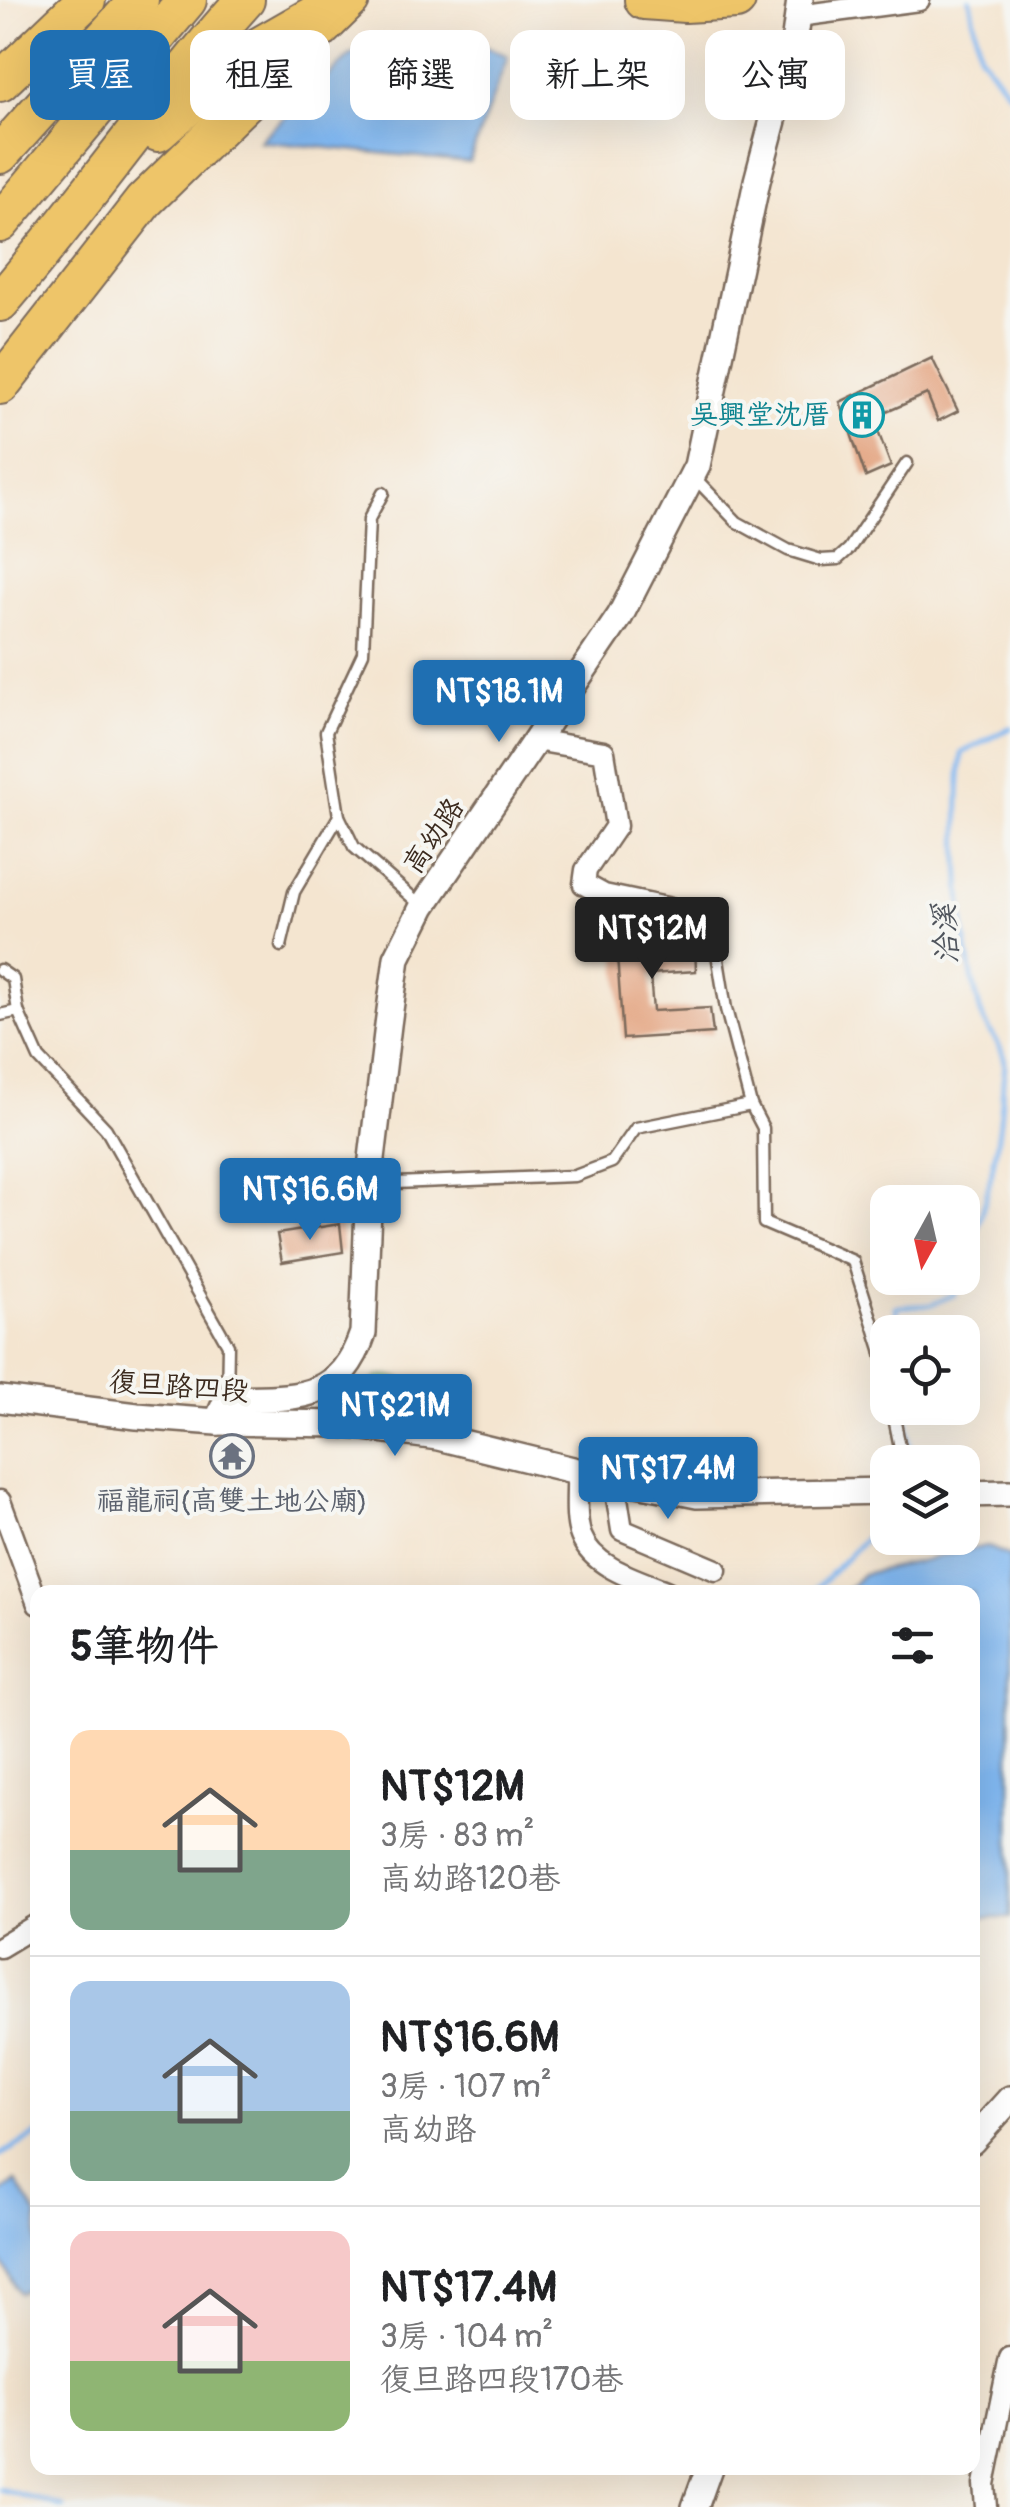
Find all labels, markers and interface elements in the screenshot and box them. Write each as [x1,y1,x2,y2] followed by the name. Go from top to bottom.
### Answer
[30,30,170,120] chip: 買屋
[190,30,330,120] chip: 租屋
[350,30,490,120] chip: 篩選
[510,30,685,120] chip: 新上架
[705,30,845,120] chip: 公寓
[839,392,885,438] building icon: 吳興堂沈厝
[690,398,830,433] place label: 吳興堂沈厝
[396,660,602,745] pin: NT$18.1M
[435,672,563,712] text: NT$18.1M
[396,791,472,881] street label: 高幼路
[571,897,733,982] pin: NT$12M
[925,901,967,965] water label: 洽溪
[597,909,707,949] text: NT$12M
[207,1158,413,1243] pin: NT$16.6M
[242,1170,378,1210] text: NT$16.6M
[870,1185,980,1295] north arrow
[870,1185,980,1555] map controls
[870,1315,980,1425] button: locate
[108,1365,250,1409] street label: 復旦路四段
[314,1374,476,1459] pin: NT$21M
[340,1386,450,1426] text: NT$21M
[209,1433,255,1479] temple icon: 福龍祠(高雙土地公廟)
[565,1437,771,1522] pin: NT$17.4M
[870,1445,980,1555] button: layers
[601,1449,735,1489] text: NT$17.4M
[97,1484,367,1519] place label: 福龍祠(高雙土地公廟)
[885,1618,940,1673] icon: filters
[70,1621,219,1673] text: 5筆物件
[380,1761,525,1813] text: NT$12M
[150,1770,270,1890] icon: home
[380,1816,534,1856] text: 3房 · 83 m²
[380,1859,560,1899] text: 高幼路120巷
[380,2012,559,2064] text: NT$16.6M
[150,2021,270,2141] icon: home
[380,2067,552,2107] text: 3房 · 107 m²
[380,2110,476,2150] text: 高幼路
[380,2262,557,2314] text: NT$17.4M
[150,2271,270,2391] icon: home
[380,2317,553,2357] text: 3房 · 104 m²
[380,2360,623,2400] text: 復旦路四段170巷

